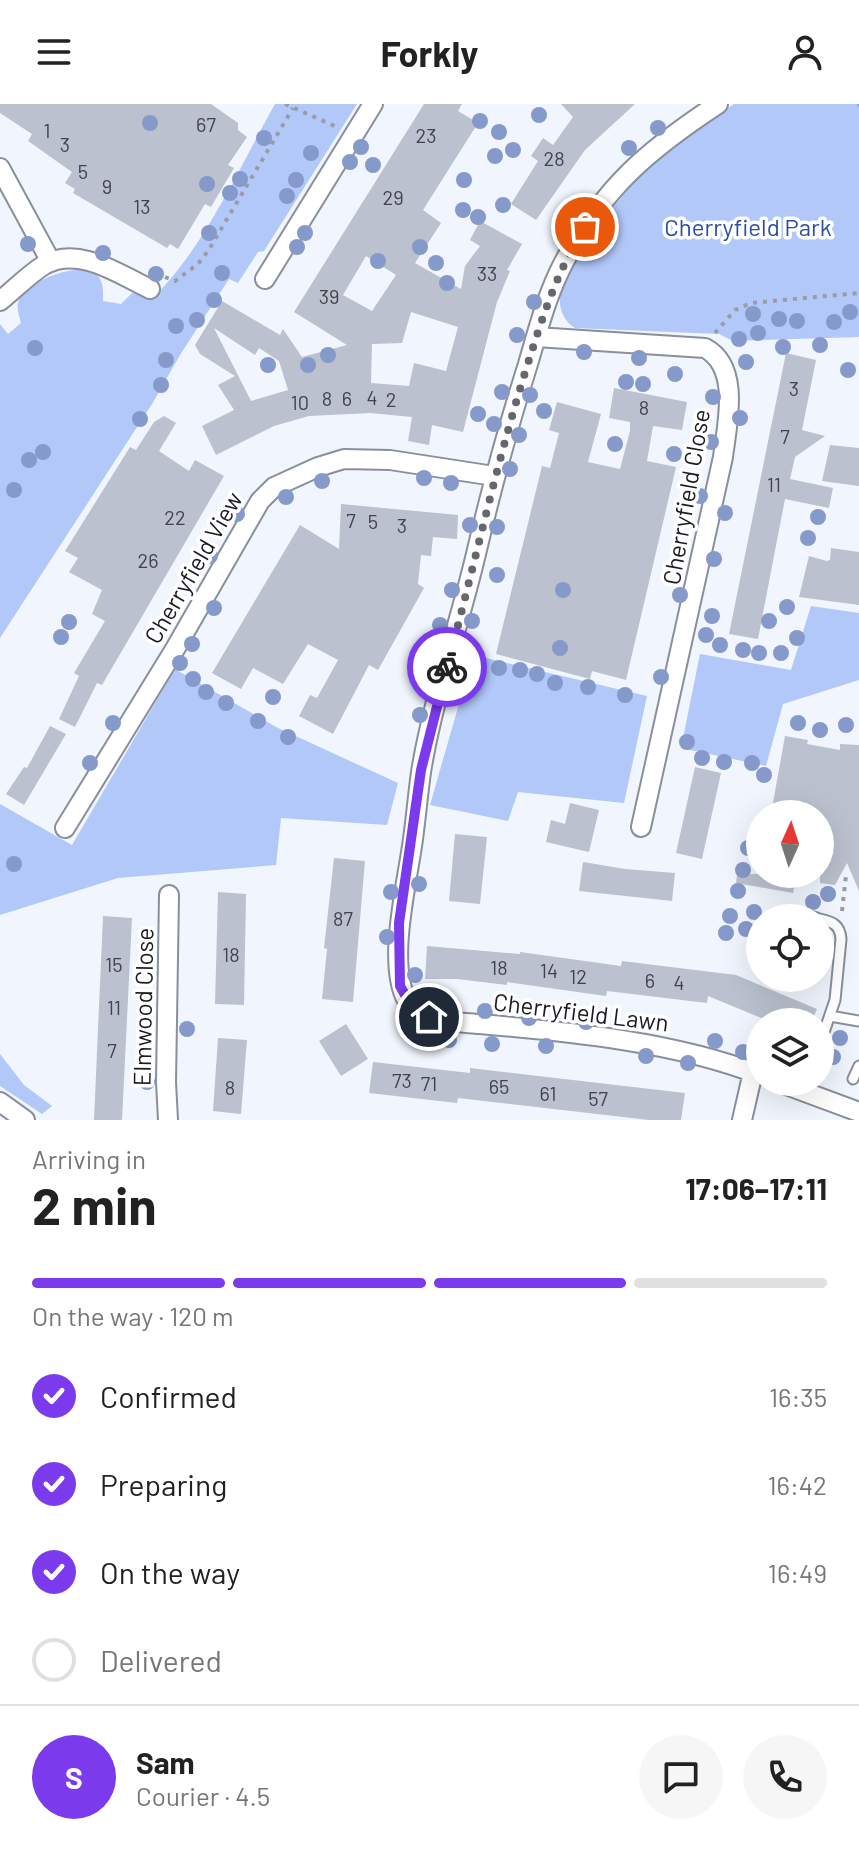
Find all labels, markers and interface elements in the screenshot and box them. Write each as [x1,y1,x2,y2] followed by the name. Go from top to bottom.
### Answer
[32,30,76,74] icon: menu
[783,30,827,74] icon: person
[380,31,479,74] text: Forkly
[196,112,216,136] house number: 67
[44,118,51,142] house number: 1
[416,123,436,147] house number: 23
[60,132,70,156] house number: 3
[543,146,565,170] house number: 28
[78,159,88,183] house number: 5
[102,174,112,198] house number: 9
[382,185,404,209] house number: 29
[551,193,619,261] pin
[133,194,151,218] house number: 13
[563,205,607,249] icon: bag
[664,212,832,241] park label: Cherryfield Park
[477,261,497,285] house number: 33
[319,284,339,308] house number: 39
[789,376,799,400] house number: 3
[366,385,378,409] house number: 4
[322,386,332,410] house number: 8
[342,386,352,410] house number: 6
[386,387,396,411] house number: 2
[291,390,309,414] house number: 10
[639,395,649,419] house number: 8
[656,407,715,587] street label: Cherryfield Close
[780,424,790,448] house number: 7
[767,472,781,496] house number: 11
[138,486,248,648] street label: Cherryfield View
[164,505,186,529] house number: 22
[346,508,356,532] house number: 7
[368,509,378,533] house number: 5
[397,513,407,537] house number: 3
[137,548,159,572] house number: 26
[407,627,487,707] courier
[425,645,469,689] icon: bike
[746,800,834,888] north arrow
[746,800,834,1096] map controls
[746,904,834,992] button: locate
[333,906,353,930] house number: 87
[127,928,158,1086] street label: Elmwood Close
[222,942,240,966] house number: 18
[105,952,123,976] house number: 15
[490,955,508,979] house number: 18
[540,958,558,982] house number: 14
[569,964,587,988] house number: 12
[645,968,655,992] house number: 6
[673,970,685,994] house number: 4
[395,983,463,1051] pin
[492,986,670,1037] street label: Cherryfield Lawn
[107,995,121,1019] house number: 11
[407,995,451,1039] icon: home
[746,1008,834,1096] button: layers
[107,1038,117,1062] house number: 7
[392,1068,412,1092] house number: 73
[421,1071,437,1095] house number: 71
[489,1074,509,1098] house number: 65
[225,1075,235,1099] house number: 8
[540,1081,556,1105] house number: 61
[588,1086,608,1110] house number: 57
[32,1143,146,1174] text: Arriving in
[685,1170,827,1206] text: 17:06–17:11
[32,1173,157,1235] text: 2 min
[32,1300,234,1331] text: On the way · 120 m
[32,1374,76,1418] icon: check
[100,1378,237,1414] text: Confirmed
[769,1381,827,1412] text: 16:35
[32,1462,76,1506] icon: check
[100,1466,227,1502] text: Preparing
[767,1469,827,1500] text: 16:42
[32,1550,76,1594] icon: check
[100,1554,240,1590] text: On the way
[768,1557,827,1588] text: 16:49
[100,1642,222,1678] text: Delivered
[639,1735,723,1819] button: chat
[743,1735,827,1819] button: phone
[136,1744,195,1780] text: Sam
[65,1759,83,1795] text: S
[136,1780,270,1811] text: Courier · 4.5

